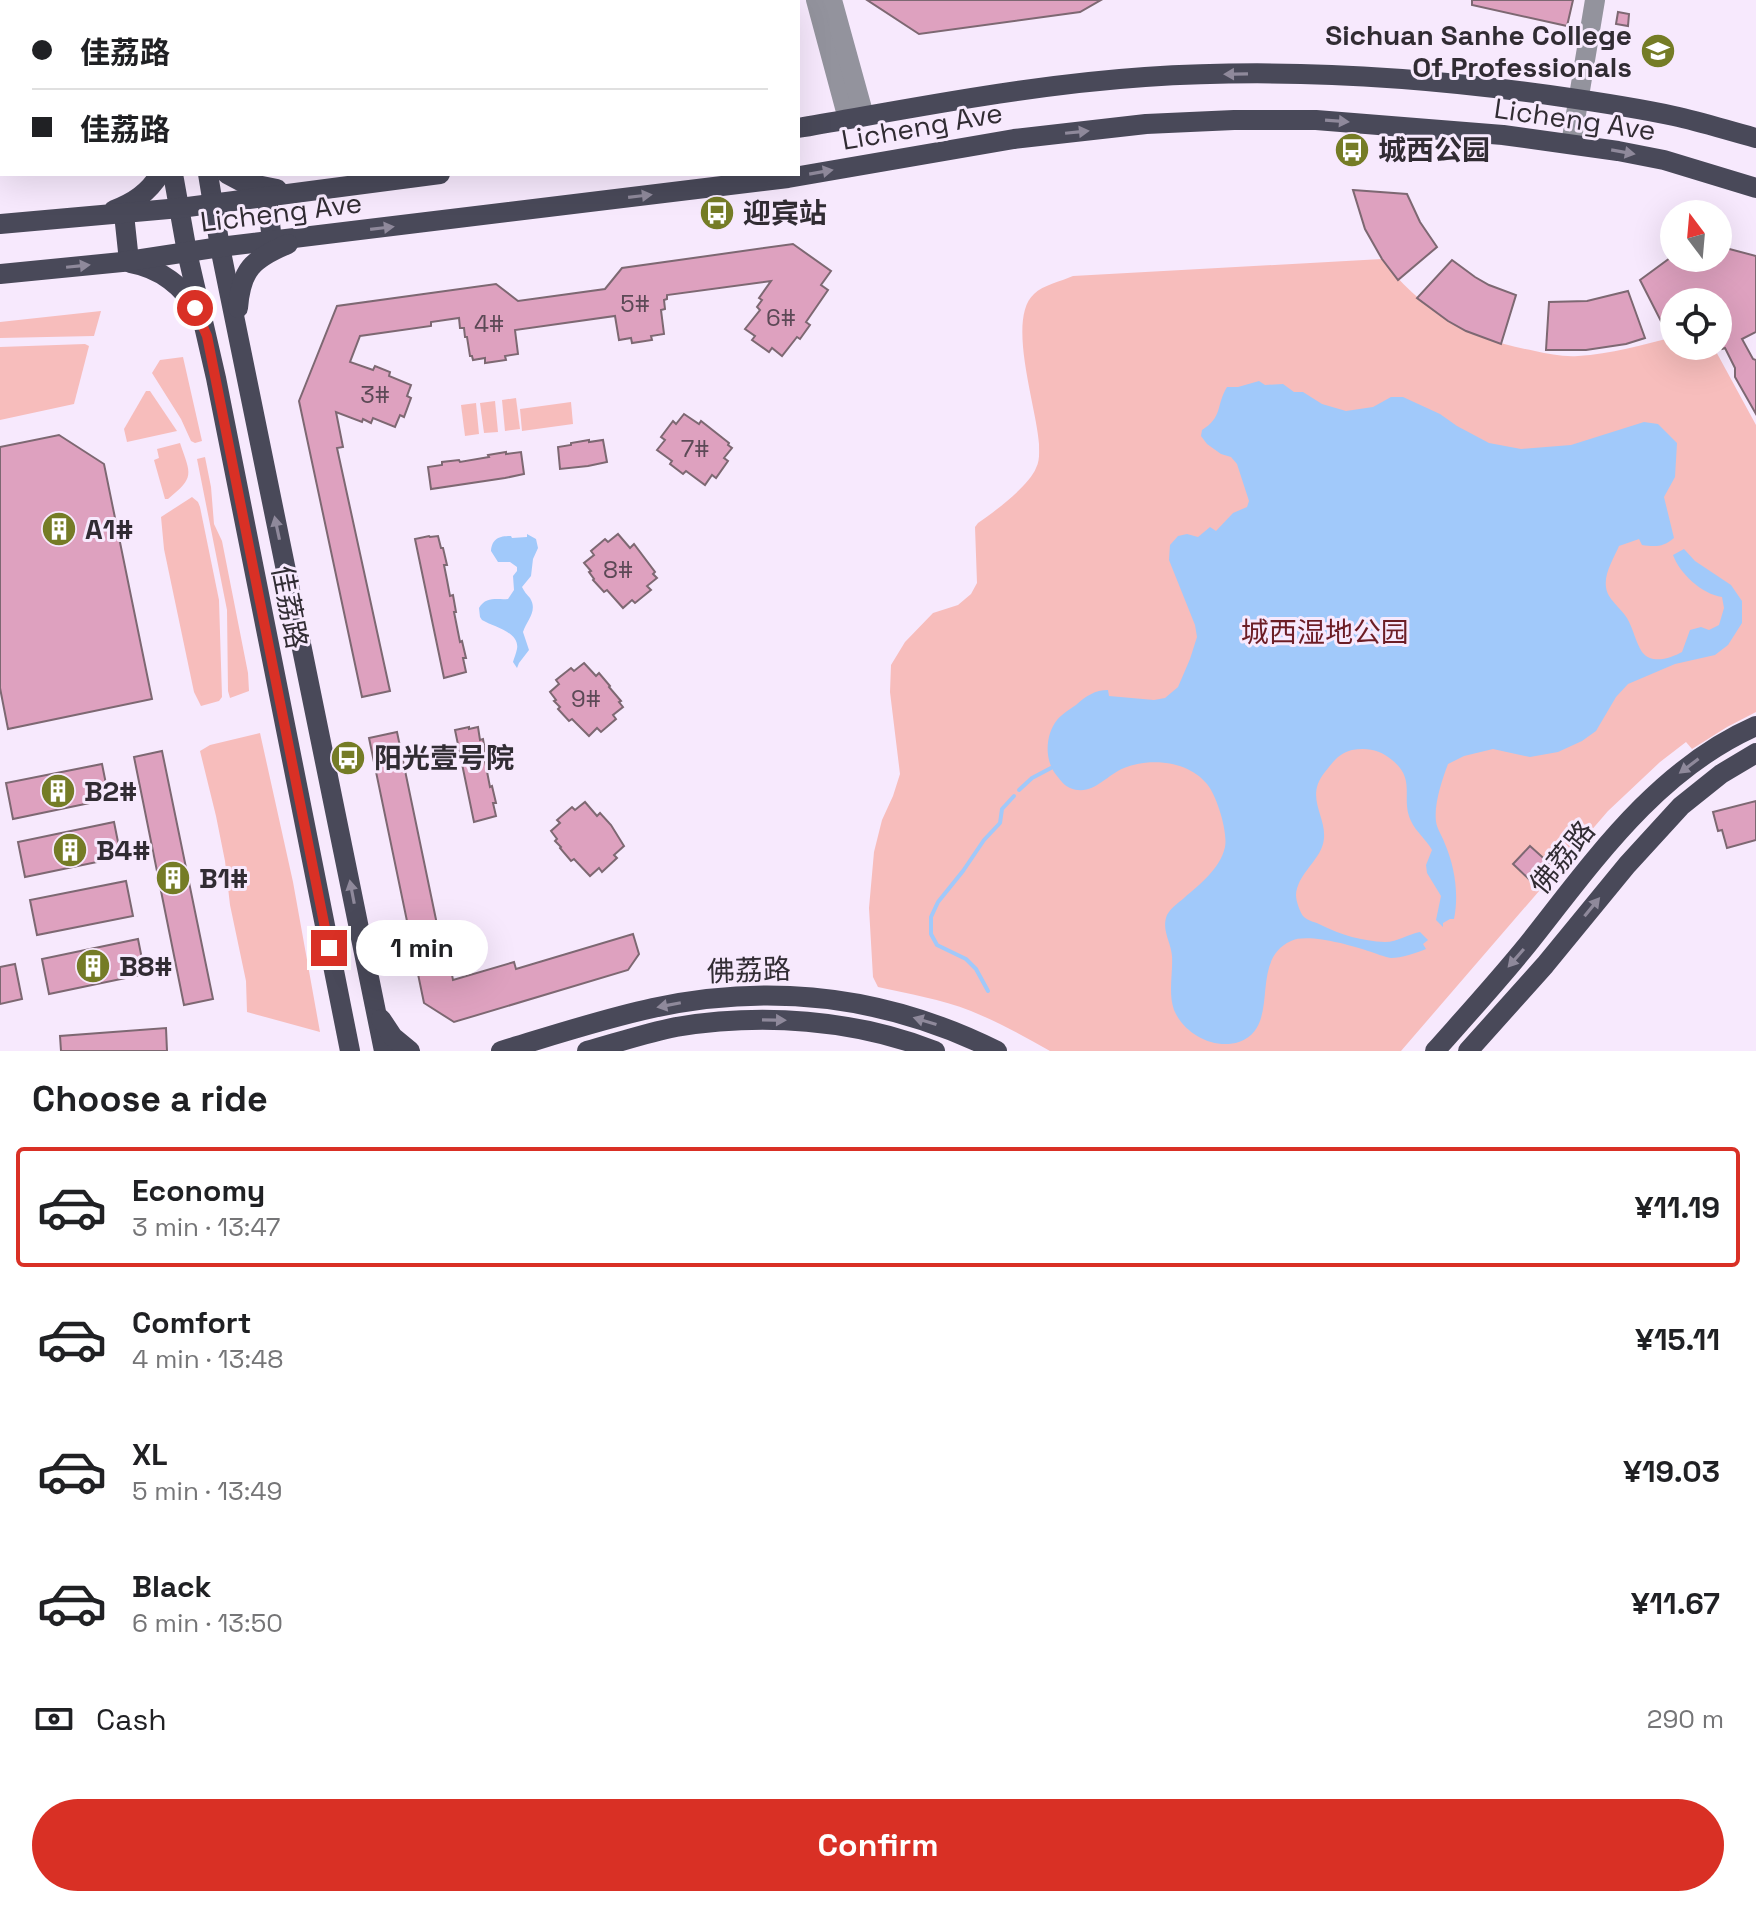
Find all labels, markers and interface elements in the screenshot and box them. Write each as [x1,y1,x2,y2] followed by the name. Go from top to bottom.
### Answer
[1325,17,1632,85] place label: Sichuan Sanhe College Of Professionals
[1639,32,1677,70] school or university icon: Sichuan Sanhe College Of Professionals
[80,33,170,72] text: 佳荔路
[1223,67,1248,80] one-way arrow
[1492,90,1658,148] street label: Licheng Ave
[839,94,1005,158] street label: Licheng Ave
[80,110,170,149] text: 佳荔路
[1325,115,1350,128] one-way arrow
[1065,125,1090,138] one-way arrow
[1333,131,1371,169] bus stop icon: 城西公园
[1378,132,1490,168] place label: 城西公园
[1611,147,1636,159] one-way arrow
[808,165,833,177] one-way arrow
[198,184,364,240] street label: Licheng Ave
[628,189,653,202] one-way arrow
[698,194,736,232] bus stop icon: 迎宾站
[743,195,827,231] place label: 迎宾站
[1660,200,1732,272] north arrow
[1660,200,1732,360] map controls
[370,221,395,234] one-way arrow
[66,259,91,272] one-way arrow
[620,288,650,319] house number: 5#
[1660,288,1732,360] button: locate
[177,290,213,326] route start
[766,302,796,333] house number: 6#
[474,308,504,339] house number: 4#
[360,379,390,410] house number: 3#
[681,433,709,464] house number: 7#
[40,510,78,548] building icon: A1#
[85,511,133,547] place label: A1#
[271,515,283,540] one-way arrow
[603,554,633,585] house number: 8#
[264,562,316,652] street label: 佳荔路
[1241,614,1409,650] park label: 城西湿地公园
[571,683,601,714] house number: 9#
[329,739,367,777] bus stop icon: 阳光壹号院
[374,740,514,776] place label: 阳光壹号院
[1678,758,1700,774] one-way arrow
[39,772,77,810] building icon: B2#
[84,773,137,809] place label: B2#
[1522,813,1602,901] street label: 佛荔路
[51,831,89,869] building icon: B4#
[96,832,150,868] place label: B4#
[154,859,192,897] building icon: B1#
[199,860,248,896] place label: B1#
[345,879,357,904] one-way arrow
[1583,897,1600,917] one-way arrow
[357,920,489,976] callout: 1 min
[311,930,347,966] route end
[390,931,454,965] text: 1 min
[74,947,112,985] building icon: B8#
[119,948,172,984] place label: B8#
[1508,948,1525,968] one-way arrow
[706,951,792,989] street label: 佛荔路
[656,999,681,1012] one-way arrow
[762,1014,787,1027] one-way arrow
[913,1014,937,1027] one-way arrow
[32,1076,268,1122] text: Choose a ride
[36,1171,108,1243] icon: car
[132,1171,265,1210] text: Economy
[1635,1188,1720,1227] text: ¥11.19
[132,1210,281,1244] text: 3 min · 13:47
[36,1303,108,1375] icon: car
[132,1303,251,1342] text: Comfort
[1635,1320,1720,1359] text: ¥15.11
[132,1342,283,1376] text: 4 min · 13:48
[36,1435,108,1507] icon: car
[132,1435,168,1474] text: XL
[1623,1452,1720,1491] text: ¥19.03
[132,1474,282,1508] text: 5 min · 13:49
[36,1567,108,1639] icon: car
[132,1567,211,1606] text: Black
[1631,1584,1720,1623] text: ¥11.67
[132,1606,283,1640] text: 6 min · 13:50
[32,1697,76,1741] icon: cash
[96,1700,167,1739] text: Cash
[1647,1702,1724,1736] text: 290 m
[32,1799,1724,1891] button: Confirm

